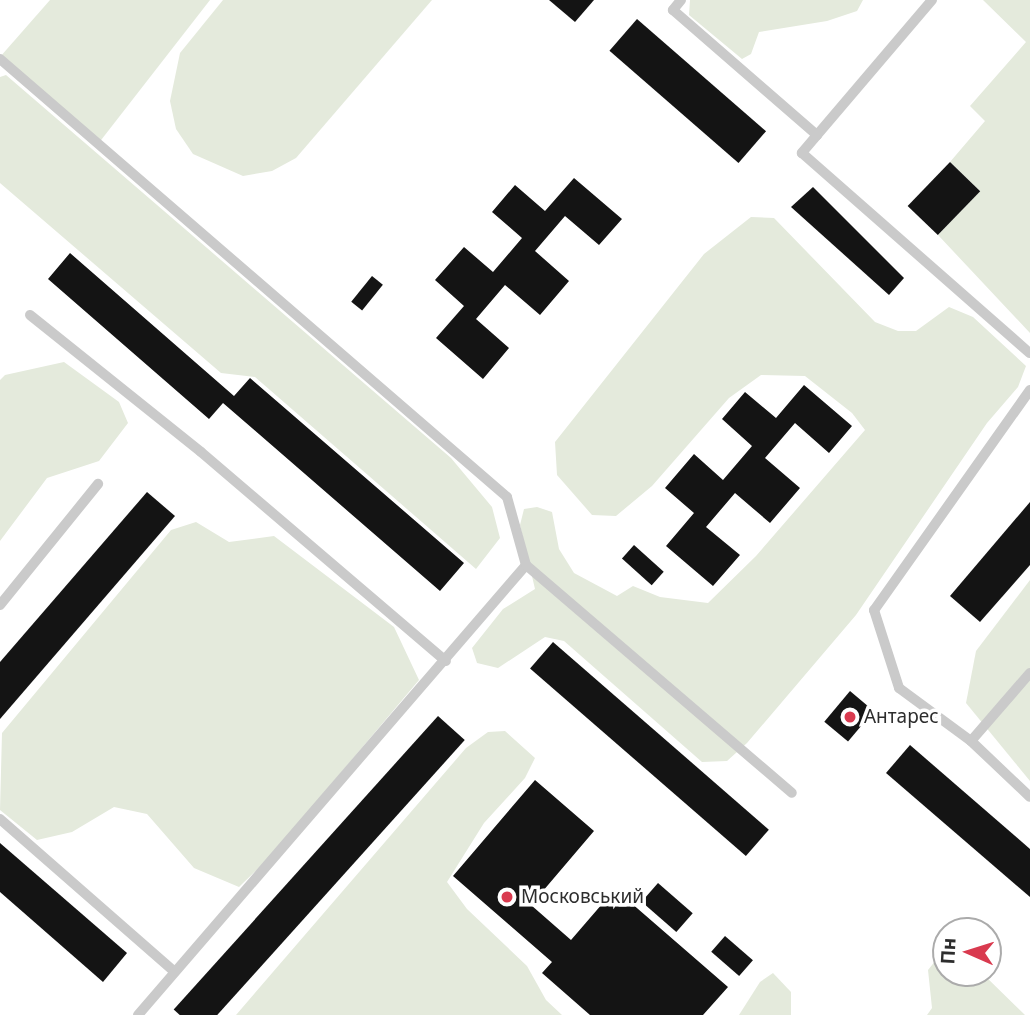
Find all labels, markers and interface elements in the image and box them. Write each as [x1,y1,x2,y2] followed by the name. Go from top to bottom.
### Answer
[864,706,939,728] place label: Антарес
[842,709,858,725] marker: Антарес
[521,886,644,908] place label: Московський
[499,889,515,905] marker: Московський
[932,917,1002,987] north arrow
[934,937,962,965] text: Пн

